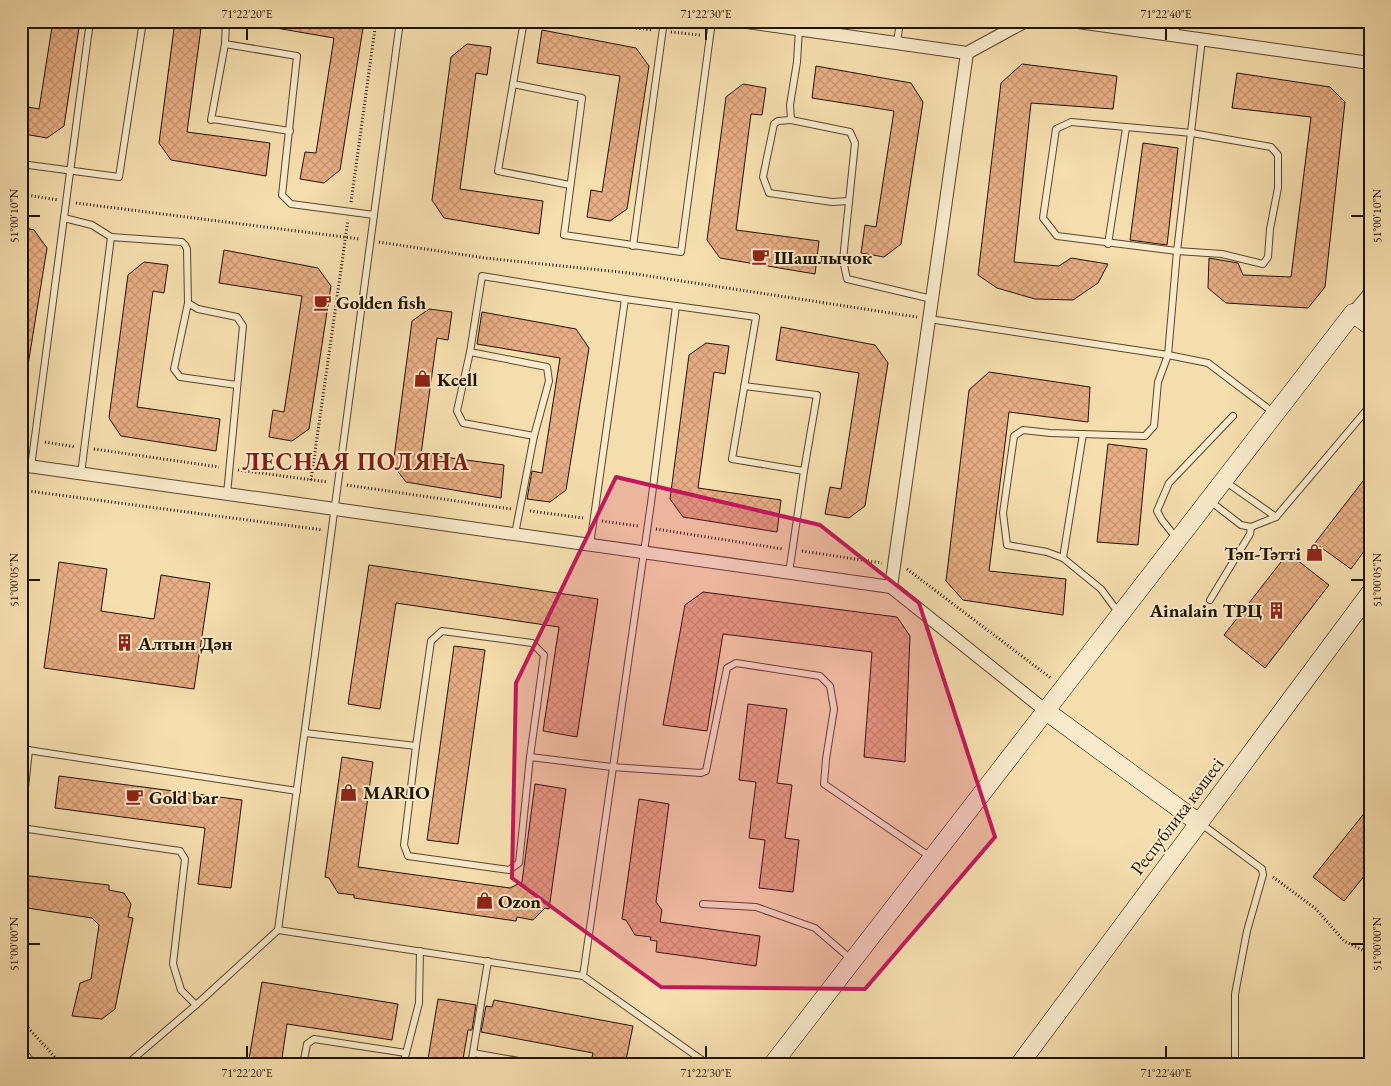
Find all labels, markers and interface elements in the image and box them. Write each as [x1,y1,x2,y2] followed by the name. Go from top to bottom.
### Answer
[221,6,273,22] text: 71°22'20"E
[680,6,732,22] text: 71°22'30"E
[1140,6,1192,22] text: 71°22'40"E
[6,189,22,243] text: 51°00'10"N
[1369,189,1385,243] text: 51°00'10"N
[774,245,873,270] place label: Шашлычок
[750,247,770,267] cafe icon: Шашлычок
[336,290,426,315] place label: Golden fish
[312,292,332,312] cafe icon: Golden fish
[437,367,478,392] place label: Kcell
[413,369,433,389] shop icon: Kcell
[242,446,470,477] district label: ЛЕСНАЯ ПОЛЯНА
[1224,541,1301,566] place label: Тәп-Тәтті
[1305,543,1325,563] shop icon: Тәп-Тәтті
[6,553,22,607] text: 51°00'05"N
[1369,553,1385,607] text: 51°00'05"N
[1148,598,1262,623] place label: Ainalain ТРЦ
[1266,600,1286,620] building icon: Ainalain ТРЦ
[137,631,232,656] place label: Алтын Дән
[114,633,134,653] building icon: Алтын Дән
[1125,752,1230,880] street label: Республика көшесі
[363,780,430,805] place label: MARIO
[339,782,359,802] shop icon: MARIO
[149,785,219,810] place label: Gold bar
[125,787,145,807] cafe icon: Gold bar
[498,889,541,914] place label: Ozon
[474,891,494,911] shop icon: Ozon
[6,917,22,971] text: 51°00'00"N
[1369,917,1385,971] text: 51°00'00"N
[221,1065,273,1081] text: 71°22'20"E
[680,1065,732,1081] text: 71°22'30"E
[1140,1065,1192,1081] text: 71°22'40"E

